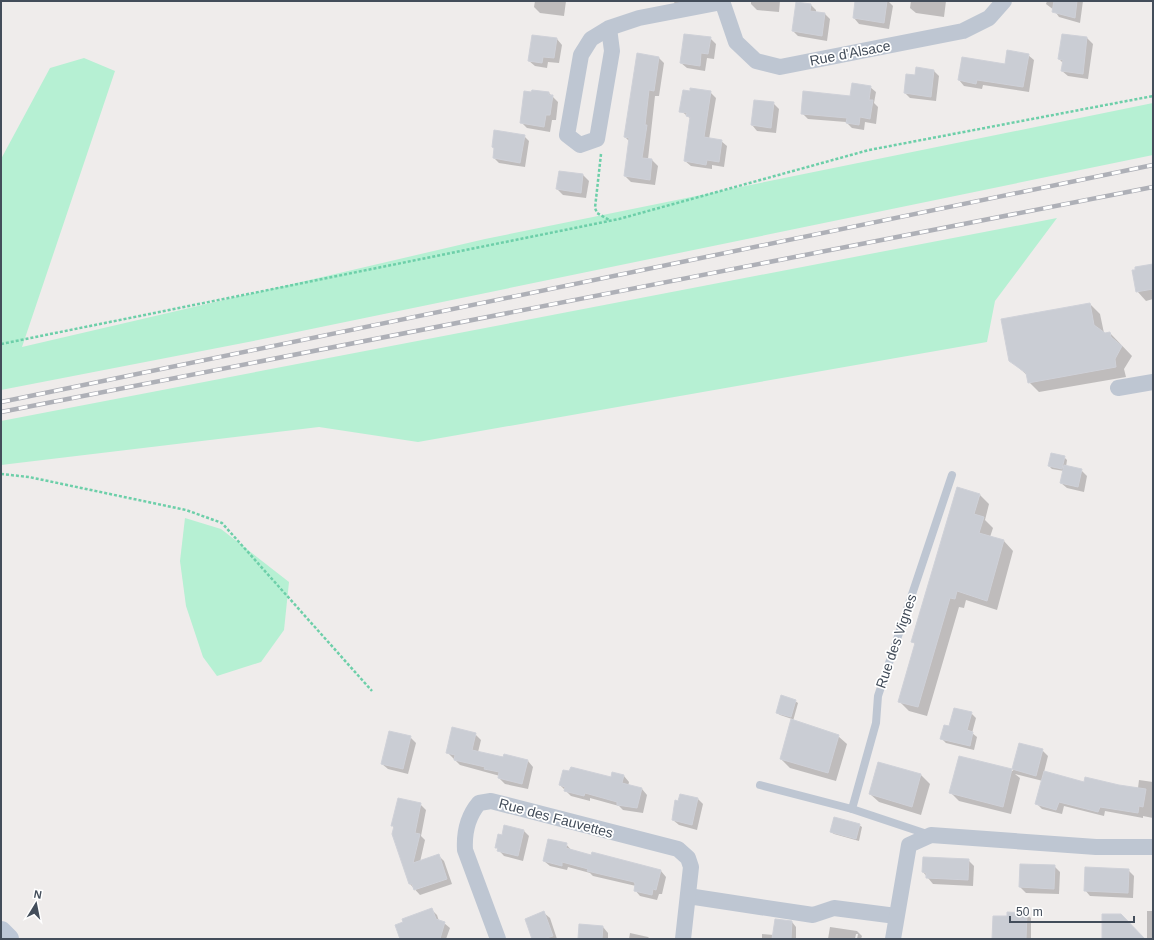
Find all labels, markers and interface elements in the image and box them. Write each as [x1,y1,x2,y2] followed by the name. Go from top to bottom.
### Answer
[808,37,892,69] street label: Rue d'Alsace
[872,592,920,690] street label: Rue des Vignes
[497,795,615,841] street label: Rue des Fauvettes
[16,884,56,924] north arrow
[33,888,43,901] text: N
[1010,898,1134,924] scale bar
[1016,905,1043,919] text: 50 m

